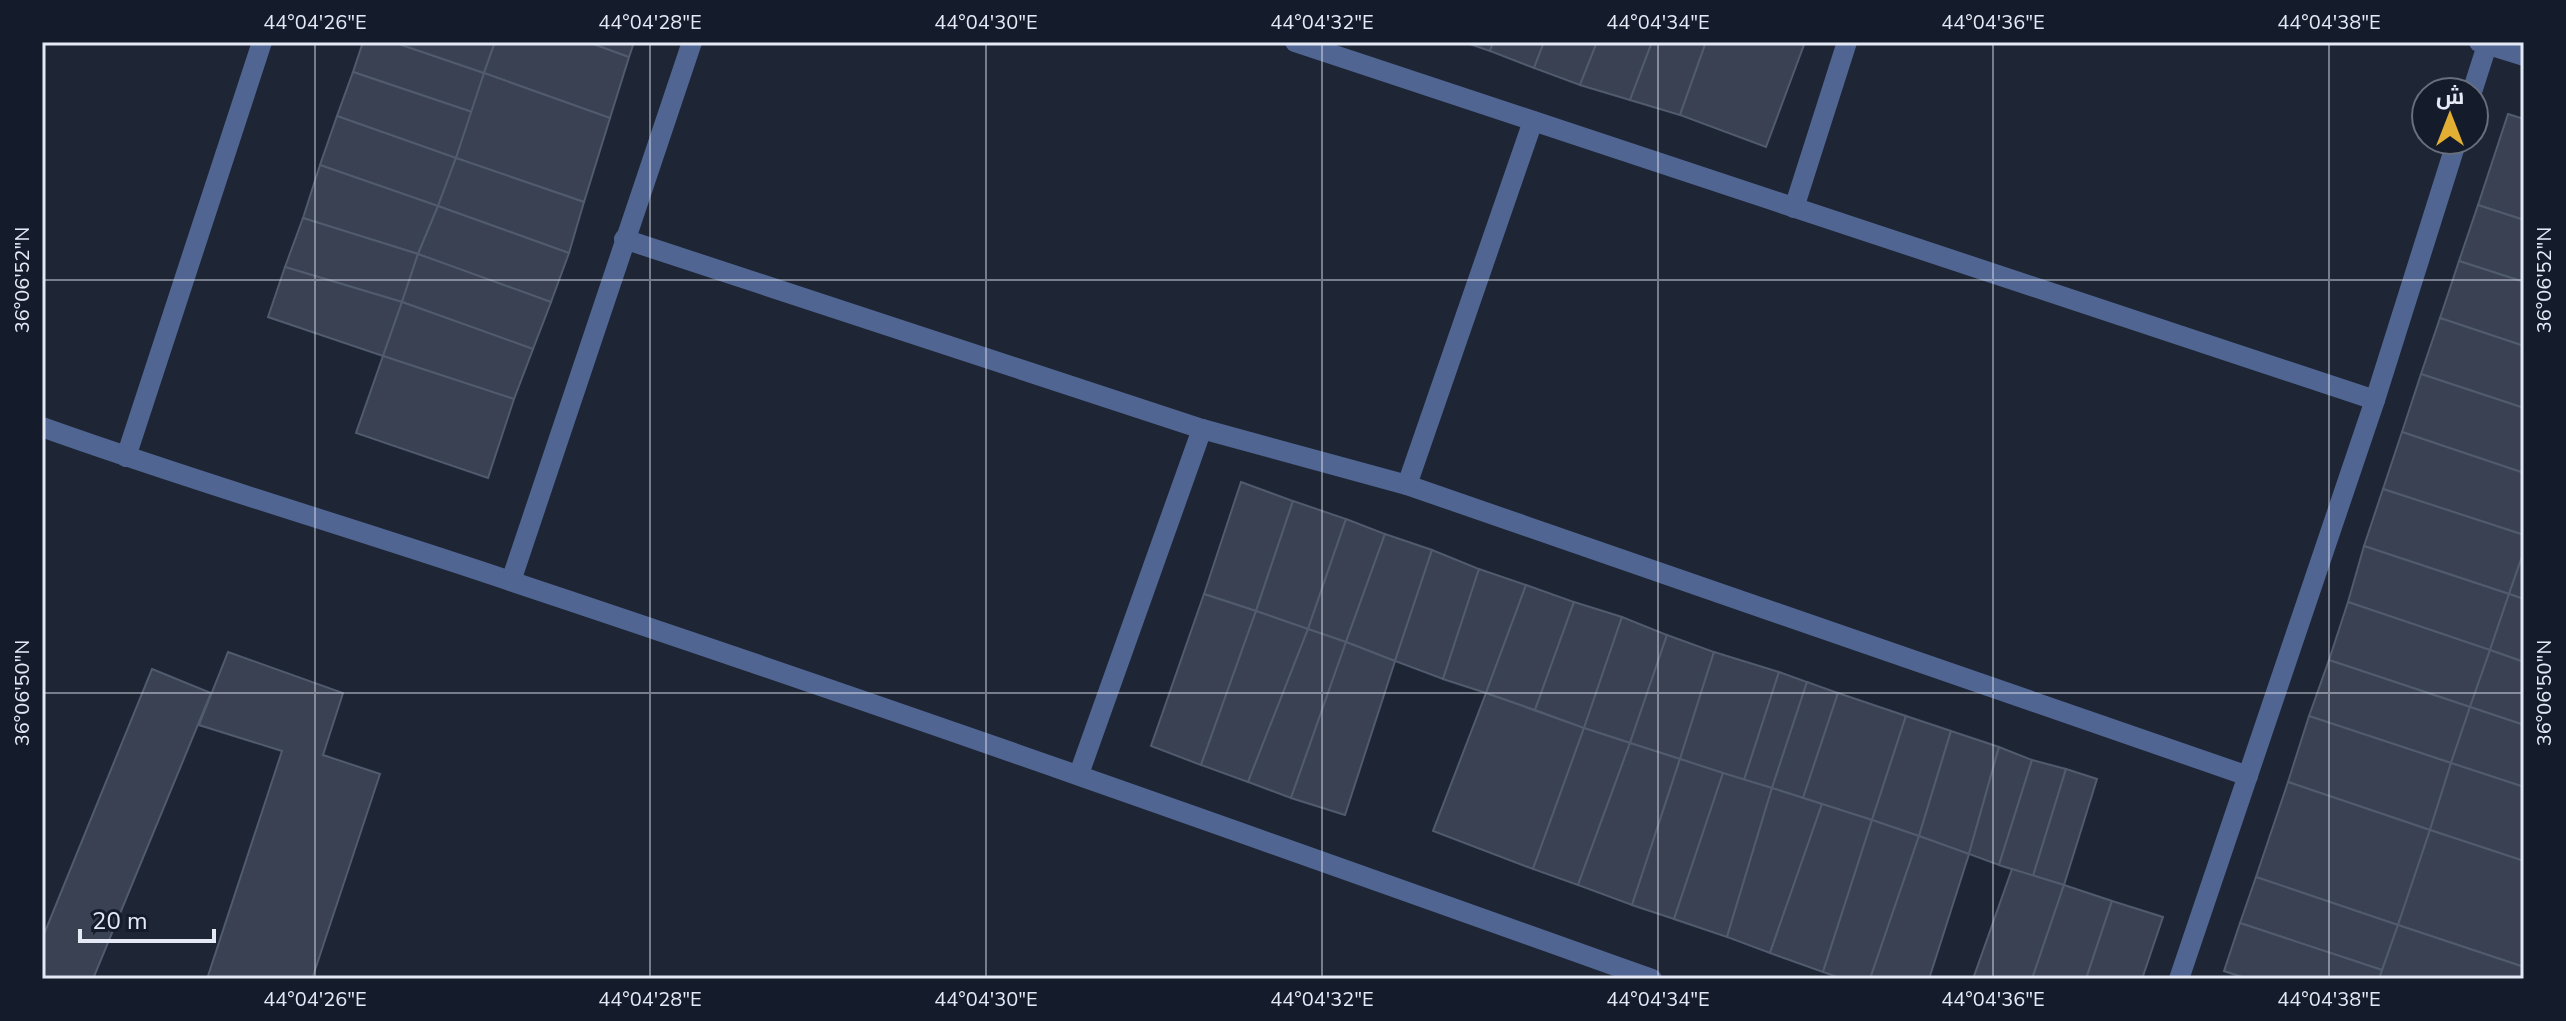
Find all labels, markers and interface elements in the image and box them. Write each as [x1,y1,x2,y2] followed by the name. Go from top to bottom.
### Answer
[263,9,367,36] text: 44°04'26"E
[598,9,702,36] text: 44°04'28"E
[934,9,1038,36] text: 44°04'30"E
[1270,9,1374,36] text: 44°04'32"E
[1606,9,1710,36] text: 44°04'34"E
[1941,9,2045,36] text: 44°04'36"E
[2277,9,2381,36] text: 44°04'38"E
[2410,76,2490,156] north arrow
[2436,82,2464,112] text: ش
[9,227,36,333] text: 36°06'52"N
[2531,227,2558,333] text: 36°06'52"N
[9,640,36,746] text: 36°06'50"N
[2531,640,2558,746] text: 36°06'50"N
[80,893,214,943] scale bar
[92,905,148,937] text: 20 m
[263,986,367,1013] text: 44°04'26"E
[598,986,702,1013] text: 44°04'28"E
[934,986,1038,1013] text: 44°04'30"E
[1270,986,1374,1013] text: 44°04'32"E
[1606,986,1710,1013] text: 44°04'34"E
[1941,986,2045,1013] text: 44°04'36"E
[2277,986,2381,1013] text: 44°04'38"E

